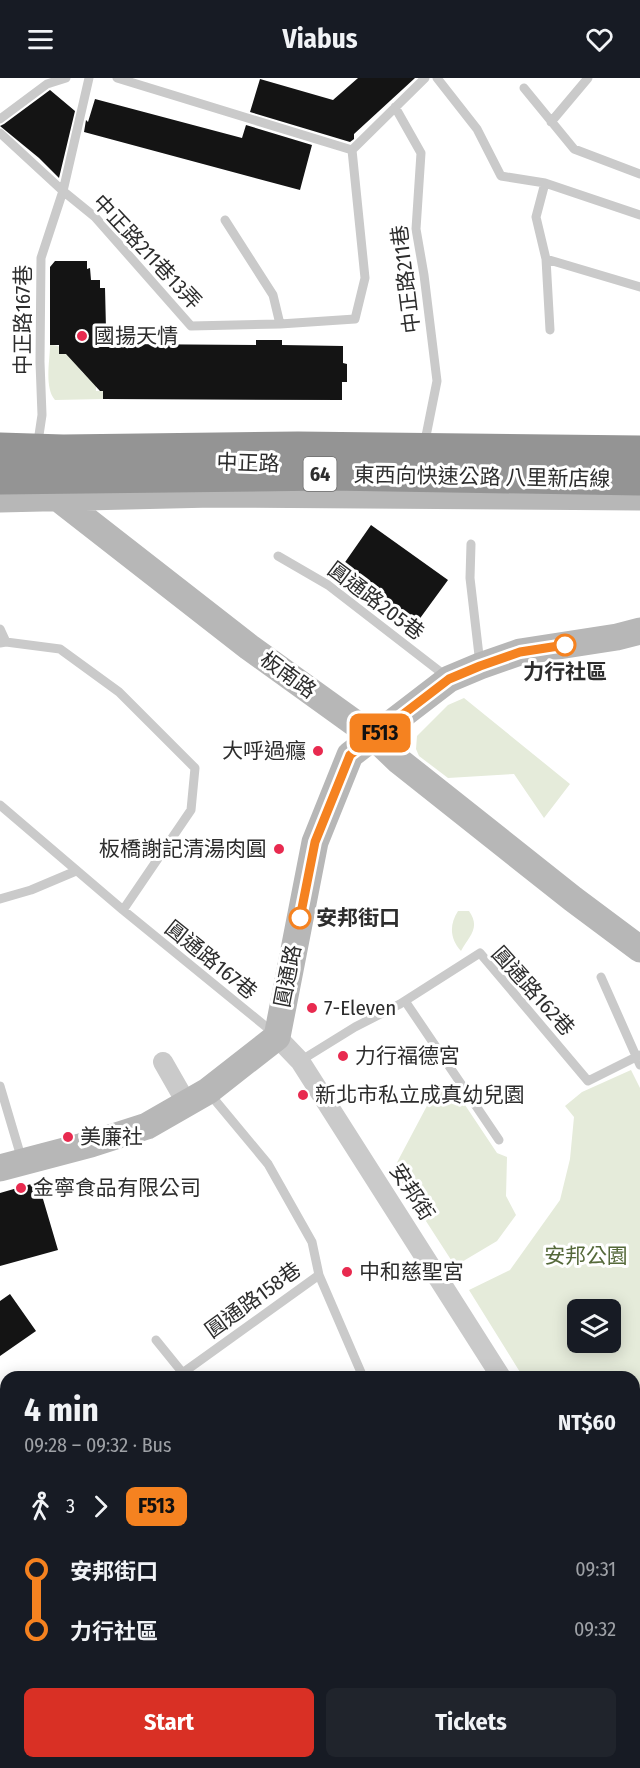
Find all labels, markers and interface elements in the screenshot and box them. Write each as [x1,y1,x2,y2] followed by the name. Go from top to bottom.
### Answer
[24,23,57,56] icon: menu
[282,23,358,55] text: Viabus
[583,23,616,56] icon: heart
[87,189,207,315] street label: 中正路211巷13弄
[386,223,426,335] street label: 中正路211巷
[10,265,36,375] street label: 中正路167巷
[94,323,178,349] place label: 國揚天情
[75,329,89,343] marker: 國揚天情
[216,449,280,477] street label: 中正路
[304,457,336,491] road number: 64
[353,462,611,492] street label: 東西向快速公路 八里新店線
[323,556,429,646] street label: 圓通路205巷
[554,634,576,656] marker: 力行社區
[255,646,321,704] street label: 板南路
[523,659,607,685] place label: 力行社區
[338,714,422,752] line badge: F513
[362,720,398,746] text: F513
[222,738,306,764] place label: 大呼過癮
[311,744,325,758] marker: 大呼過癮
[99,836,267,862] place label: 板橋謝記清湯肉圓
[272,842,286,856] marker: 板橋謝記清湯肉圓
[316,905,400,931] place label: 安邦街口
[289,907,311,929] marker: 安邦街口
[160,915,262,1005] street label: 圓通路167巷
[486,941,580,1041] street label: 圓通路162巷
[269,943,307,1009] street label: 圓通路
[324,995,396,1021] place label: 7-Eleven
[305,1001,319,1015] marker: 7-Eleven
[355,1043,460,1069] place label: 力行福德宮
[336,1049,350,1063] marker: 力行福德宮
[315,1082,525,1108] place label: 新北市私立成真幼兒園
[296,1088,310,1102] marker: 新北市私立成真幼兒園
[80,1124,143,1150] place label: 美廉社
[61,1130,75,1144] marker: 美廉社
[384,1159,440,1225] street label: 安邦街
[33,1175,201,1201] place label: 金寧食品有限公司
[14,1181,28,1195] marker: 金寧食品有限公司
[544,1243,628,1269] park label: 安邦公園
[200,1256,306,1344] street label: 圓通路158巷
[359,1259,464,1285] place label: 中和慈聖宮
[340,1265,354,1279] marker: 中和慈聖宮
[567,1299,621,1353] map controls
[567,1299,621,1353] button: layers
[24,1390,99,1430] text: 4 min
[558,1409,616,1436] text: NT$60
[24,1433,172,1457] text: 09:28 – 09:32 · Bus
[24,1490,57,1523] icon: walk
[84,1490,117,1523] icon: forward
[138,1493,175,1519] text: F513
[66,1494,75,1518] text: 3
[575,1557,616,1581] text: 09:31
[70,1558,158,1585] text: 安邦街口
[574,1617,616,1641] text: 09:32
[70,1618,158,1645] text: 力行社區
[24,1688,314,1757] button: Start
[326,1688,616,1757] button: Tickets

